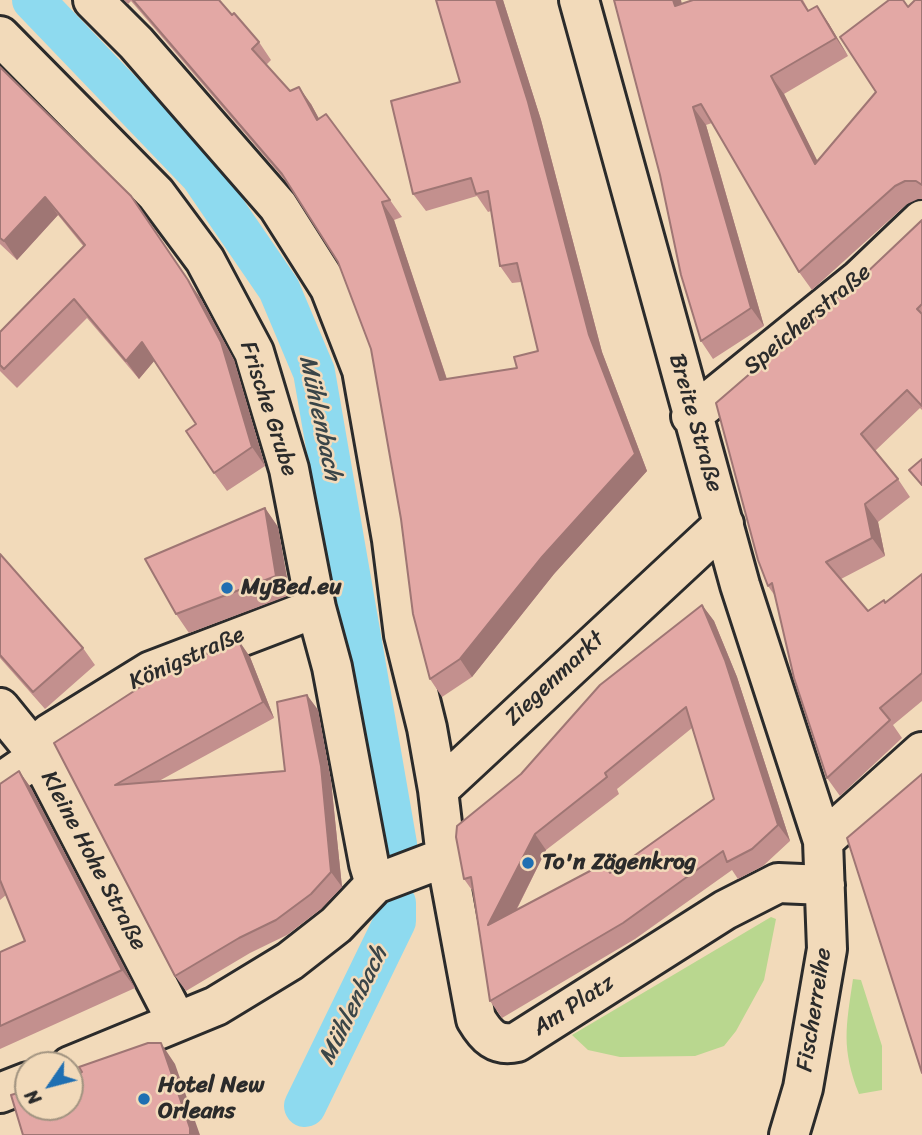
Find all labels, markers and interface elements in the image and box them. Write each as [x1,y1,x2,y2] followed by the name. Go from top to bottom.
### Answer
[739,259,877,381] street label: Speicherstraße
[233,338,303,480] street label: Frische Grube
[662,351,728,495] street label: Breite Straße
[292,353,346,483] water label: Mühlenbach
[241,574,341,602] place label: MyBed.eu
[219,580,235,596] marker: MyBed.eu
[125,621,249,697] street label: Königstraße
[500,626,610,732] street label: Ziegenmarkt
[34,767,152,955] street label: Kleine Hohe Straße
[542,849,696,877] place label: To'n Zägenkrog
[520,855,536,871] marker: To'n Zägenkrog
[313,943,395,1069] water label: Mühlenbach
[792,946,838,1074] street label: Fischerreihe
[528,969,620,1043] street label: Am Platz
[14,1051,84,1121] north arrow
[158,1072,264,1126] place label: Hotel New Orleans
[16,1082,50,1112] text: N
[136,1091,152,1107] marker: Hotel New Orleans

